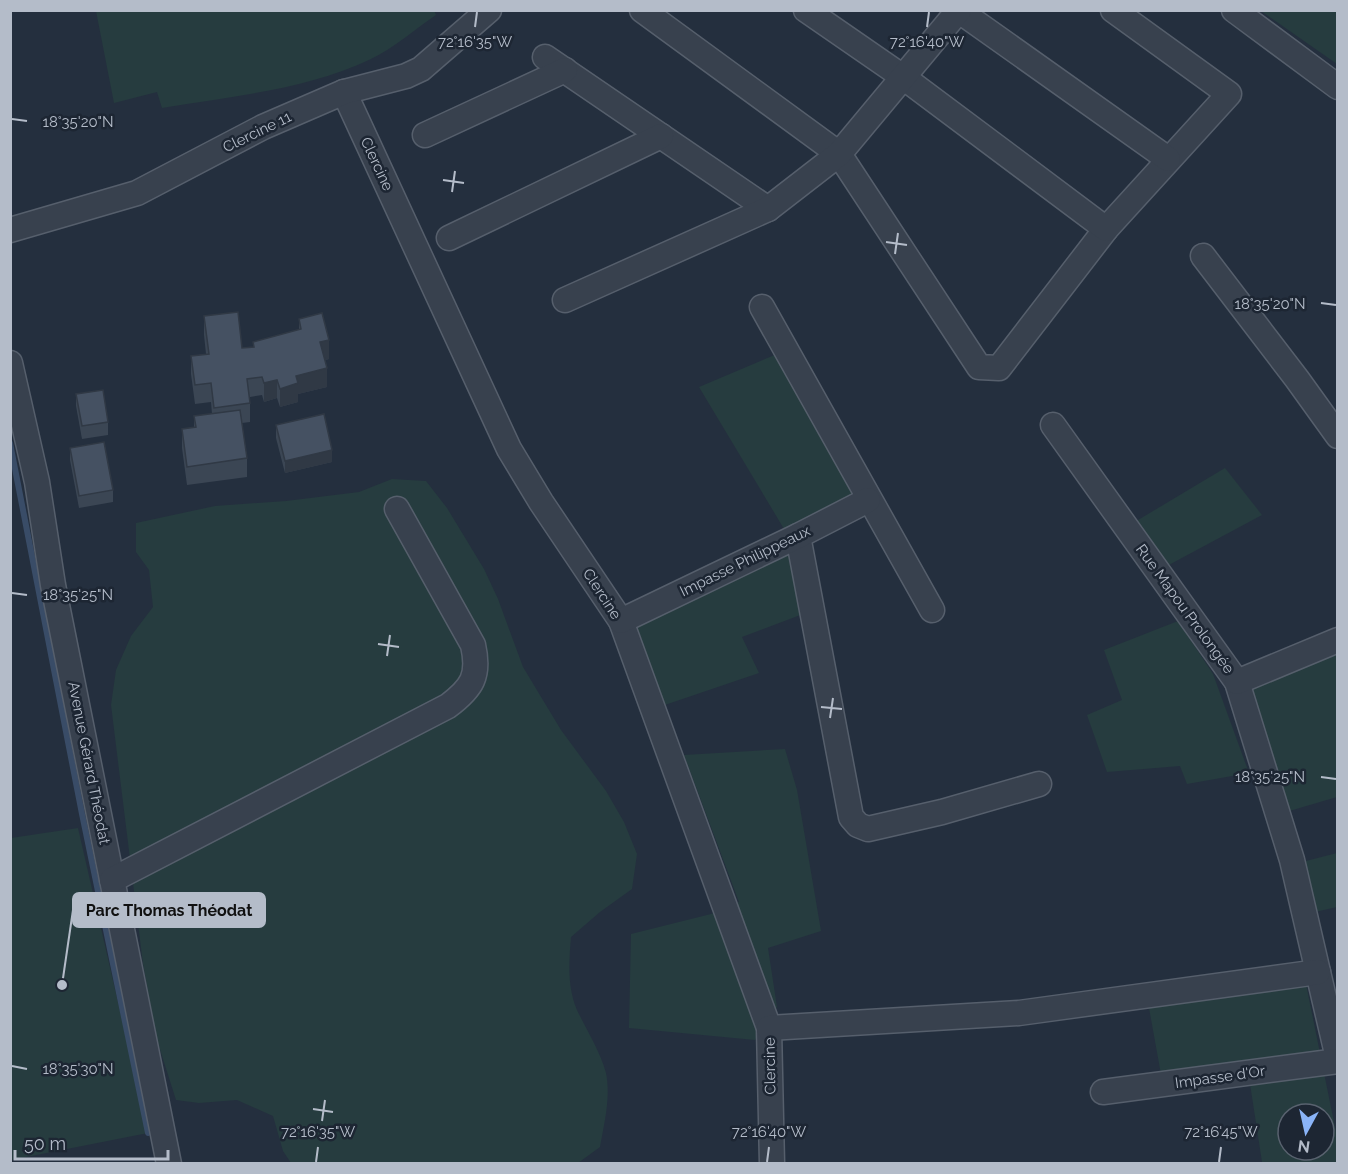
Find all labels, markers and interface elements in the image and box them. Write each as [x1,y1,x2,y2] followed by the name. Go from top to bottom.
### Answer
[438,33,512,51] text: 72°16'35"W
[890,33,964,51] text: 72°16'40"W
[220,107,295,156] street label: Clercine 11
[42,113,114,131] text: 18°35'20"N
[357,134,397,194] street label: Clercine
[1234,295,1306,313] text: 18°35'20"N
[677,521,813,600] street label: Impasse Philippeaux
[1132,541,1238,677] street label: Rue Mapou Prolongée
[579,565,625,623] street label: Clercine
[43,586,113,604] text: 18°35'25"N
[64,680,114,846] street label: Avenue Gérard Théodat
[1235,768,1305,786] text: 18°35'25"N
[73,893,265,927] callout: Parc Thomas Théodat
[86,901,252,920] text: Parc Thomas Théodat
[760,1037,779,1095] street label: Clercine
[42,1060,114,1078] text: 18°35'30"N
[1174,1062,1267,1092] street label: Impasse d'Or
[1276,1102,1336,1162] north arrow
[15,1123,168,1161] scale bar
[281,1123,355,1141] text: 72°16'35"W
[732,1123,806,1141] text: 72°16'40"W
[1184,1123,1258,1141] text: 72°16'45"W
[24,1133,66,1154] text: 50 m
[1297,1136,1311,1157] text: N

